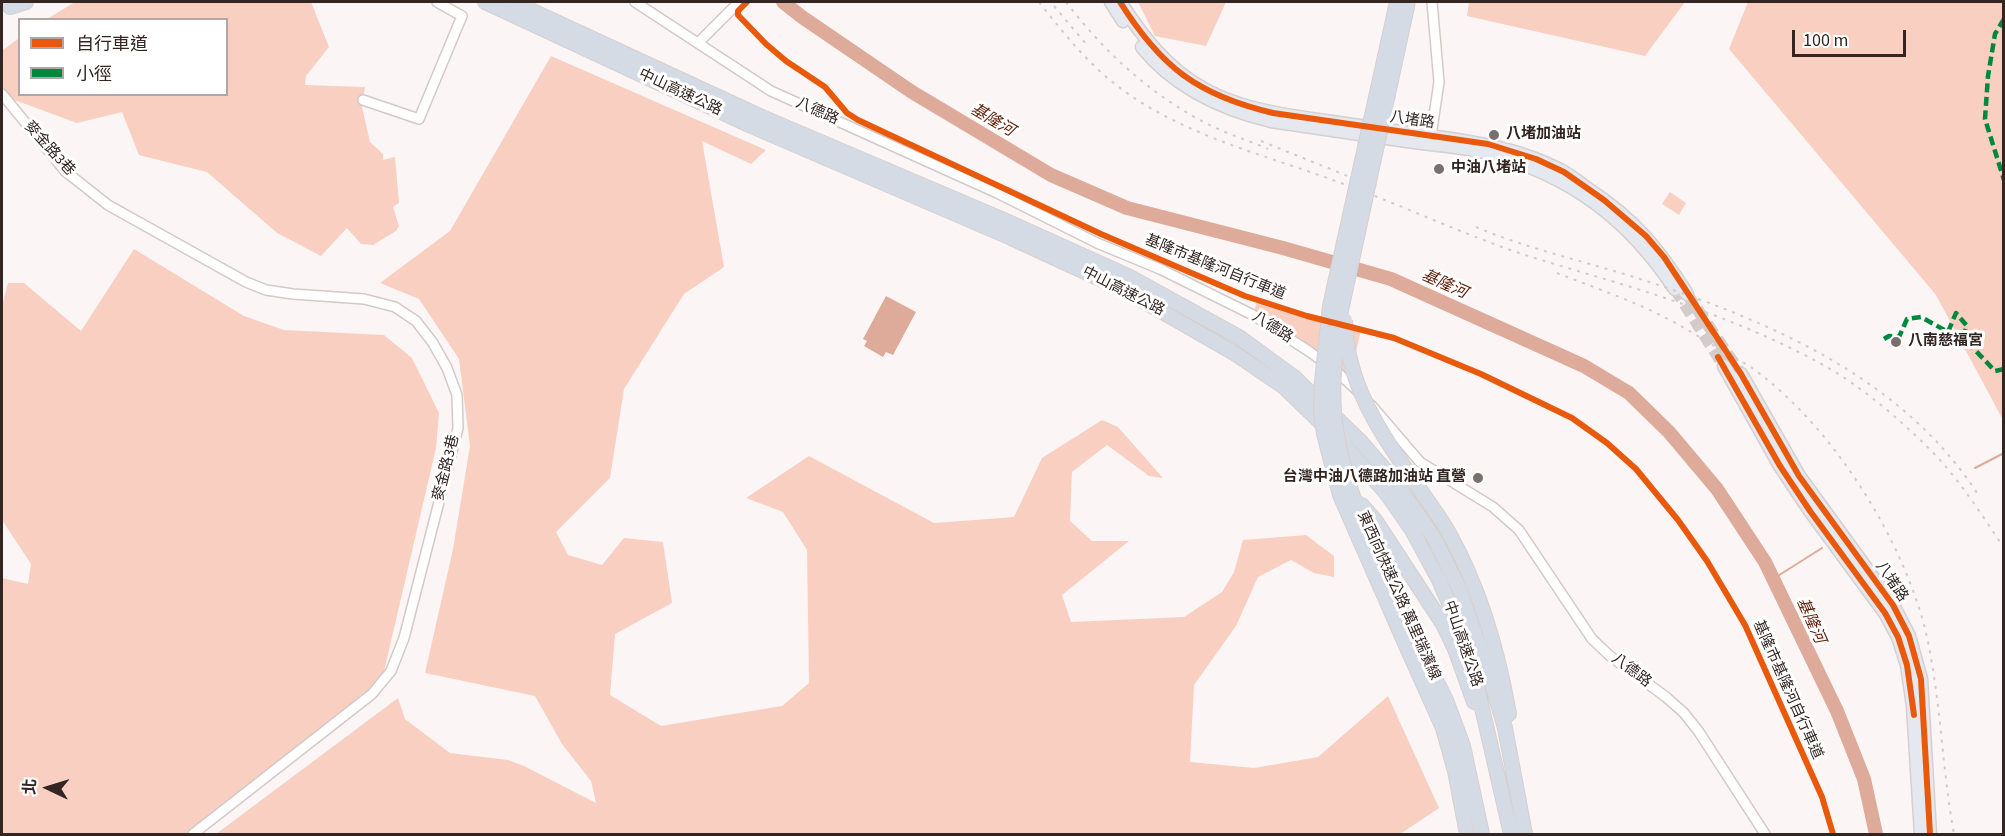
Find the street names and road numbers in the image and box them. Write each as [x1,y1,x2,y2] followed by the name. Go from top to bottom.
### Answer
[635,66,725,120] street label: 中山高速公路
[793,95,841,129] street label: 八德路
[1388,109,1436,133] street label: 八堵路
[20,118,78,180] street label: 麥金路3巷
[1142,232,1288,304] street label: 基隆市基隆河自行車道
[1079,264,1167,320] street label: 中山高速公路
[1248,308,1296,348] street label: 八德路
[430,433,464,503] street label: 麥金路3巷
[1353,509,1443,683] street label: 東西向快速公路 萬里瑞濱線
[1871,558,1911,606] street label: 八堵路
[1439,599,1485,689] street label: 中山高速公路
[1748,618,1826,762] street label: 基隆市基隆河自行車道
[1608,650,1654,692] street label: 八德路

